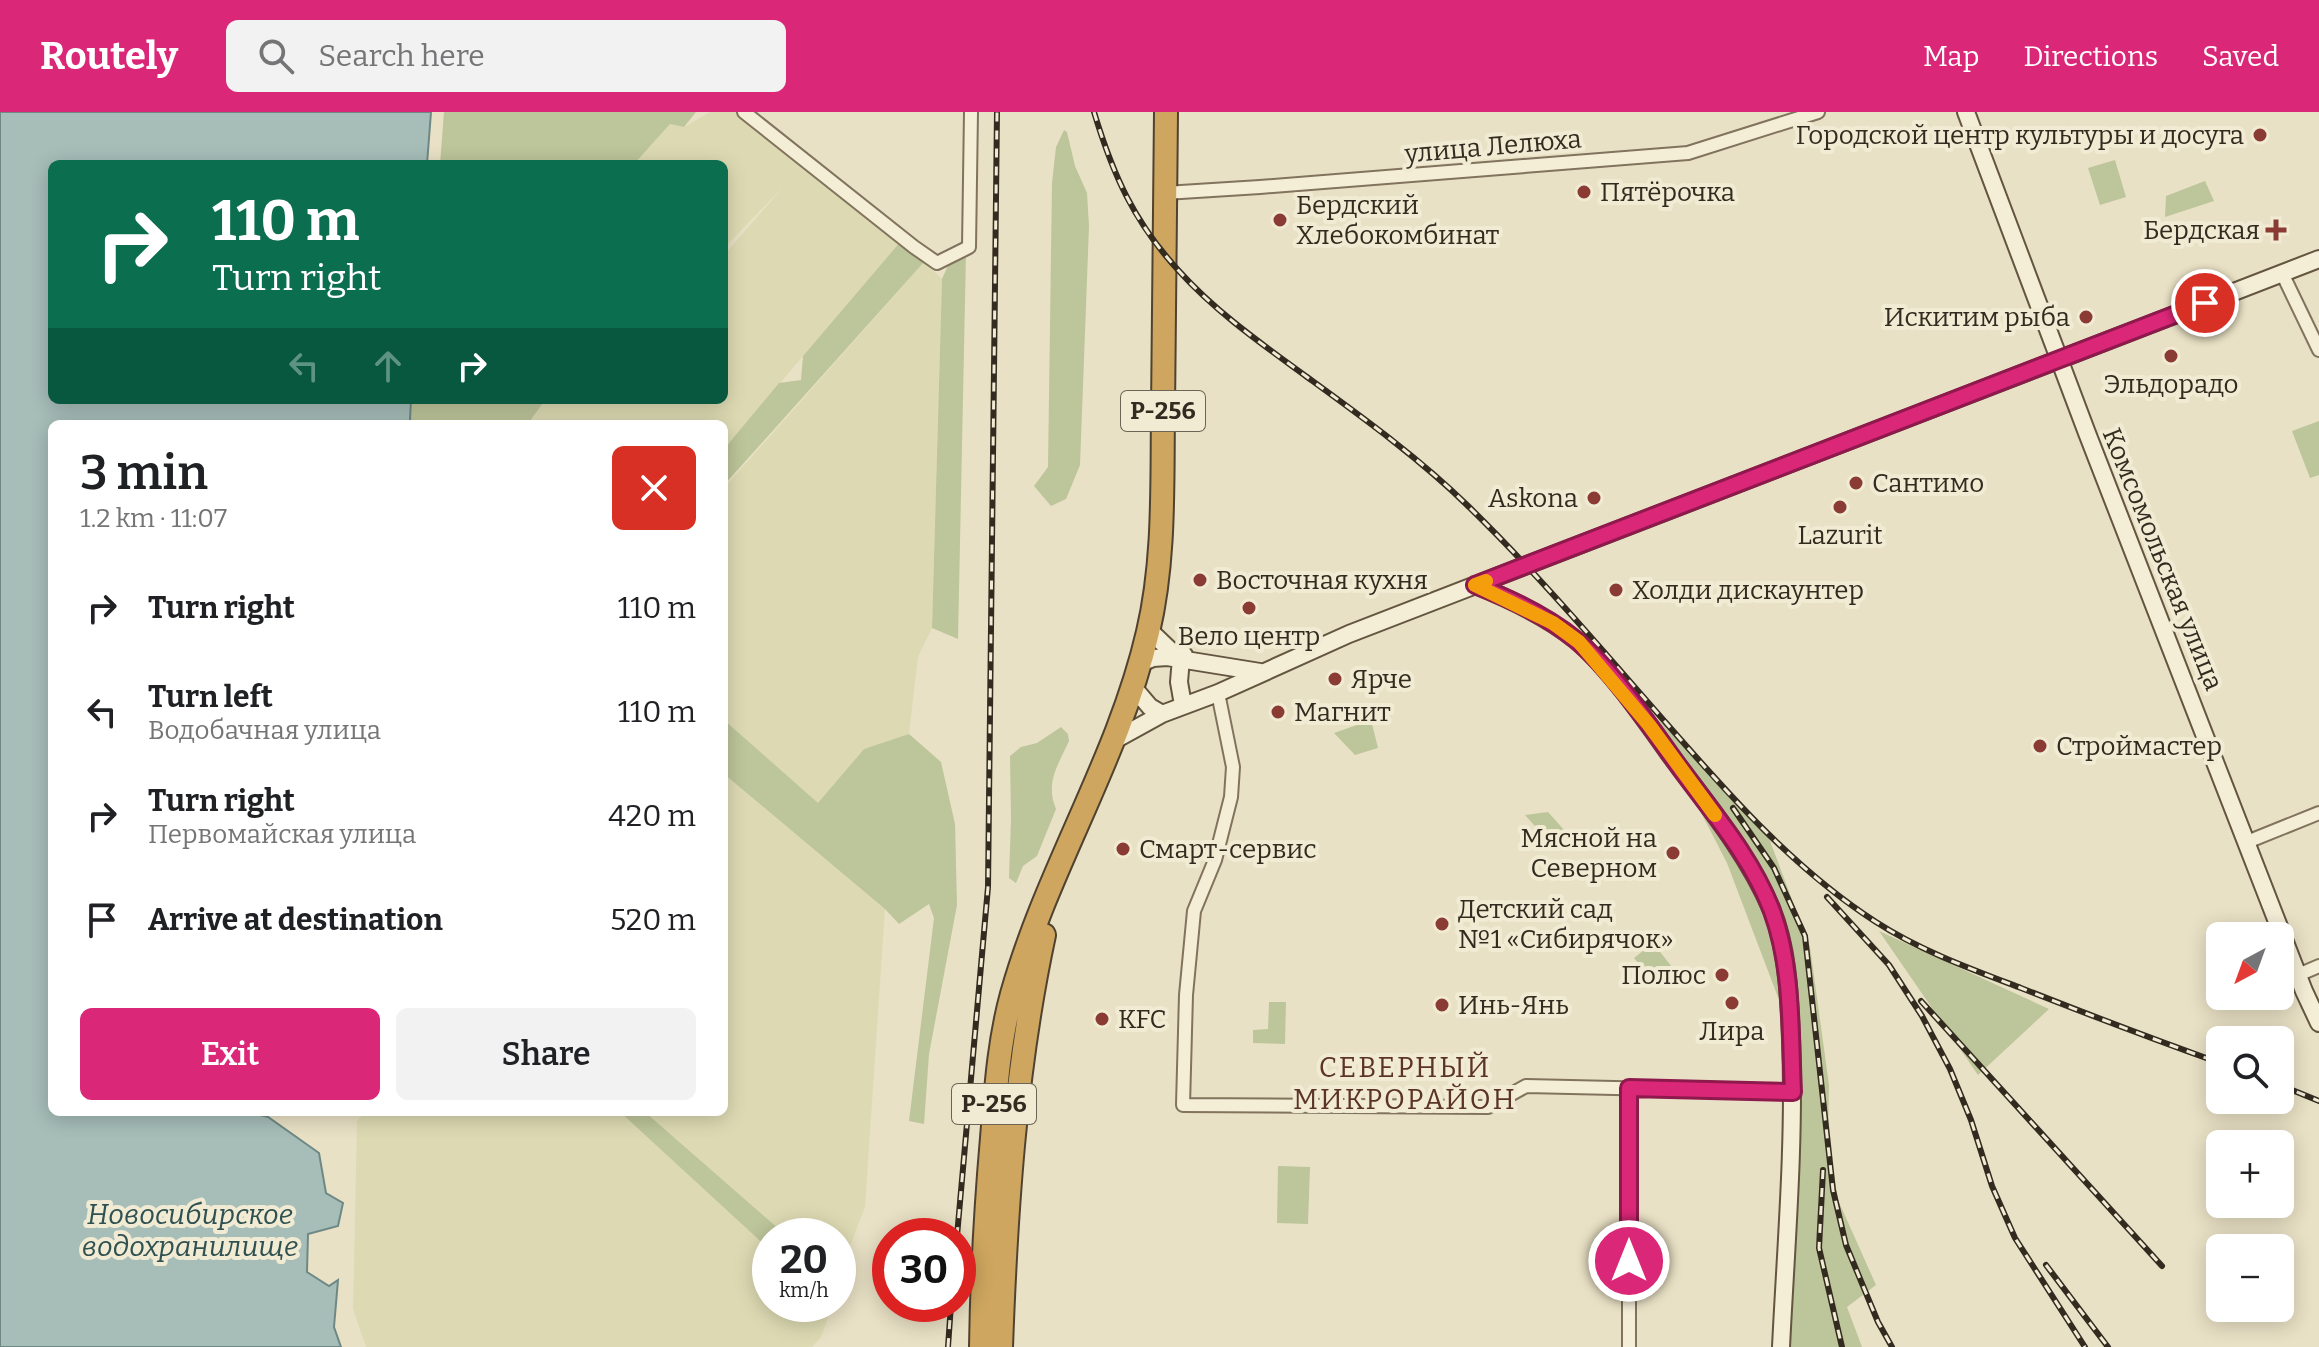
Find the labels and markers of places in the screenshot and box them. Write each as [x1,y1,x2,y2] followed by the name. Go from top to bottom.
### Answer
[1796,120,2244,151] place label: Городской центр культуры и досуга
[2251,126,2269,144] marker: Городской центр культуры и досуга
[1600,177,1735,208] place label: Пятёрочка
[1575,183,1593,201] marker: Пятёрочка
[1296,190,1499,251] place label: Бердский Хлебокомбинат
[1271,211,1289,229] marker: Бердский Хлебокомбинат
[2143,215,2260,246] place label: Бердская
[2267,221,2285,239] marker: Бердская
[2171,269,2239,337] pin
[1884,302,2070,333] place label: Искитим рыба
[2077,308,2095,326] marker: Искитим рыба
[2162,347,2180,365] marker: Эльдорадо
[2103,369,2239,400] place label: Эльдорадо
[1872,468,1984,499] place label: Сантимо
[1847,474,1865,492] marker: Сантимо
[1488,483,1578,514] place label: Askona
[1585,489,1603,507] marker: Askona
[1831,498,1849,516] marker: Lazurit
[1797,520,1883,551] place label: Lazurit
[1216,565,1428,596] place label: Восточная кухня
[1191,571,1209,589] marker: Восточная кухня
[1632,575,1864,606] place label: Холди дискаунтер
[1607,581,1625,599] marker: Холди дискаунтер
[1240,599,1258,617] marker: Вело центр
[1178,621,1320,652] place label: Вело центр
[1351,664,1412,695] place label: Ярче
[1326,670,1344,688] marker: Ярче
[1294,697,1391,728] place label: Магнит
[1269,703,1287,721] marker: Магнит
[2056,731,2222,762] place label: Строймастер
[2031,737,2049,755] marker: Строймастер
[1521,823,1657,884] place label: Мясной на Северном
[1139,834,1317,865] place label: Смарт-сервис
[1114,840,1132,858] marker: Смарт-сервис
[1664,844,1682,862] marker: Мясной на Северном
[1458,894,1673,955] place label: Детский сад №1 «Сибирячок»
[1433,915,1451,933] marker: Детский сад №1 «Сибирячок»
[1621,960,1706,991] place label: Полюс
[1713,966,1731,984] marker: Полюс
[1458,990,1569,1021] place label: Инь-Янь
[1723,994,1741,1012] marker: Лира
[1433,996,1451,1014] marker: Инь-Янь
[1118,1004,1166,1035] place label: KFC
[1093,1010,1111,1028] marker: KFC
[1699,1016,1765,1047] place label: Лира

